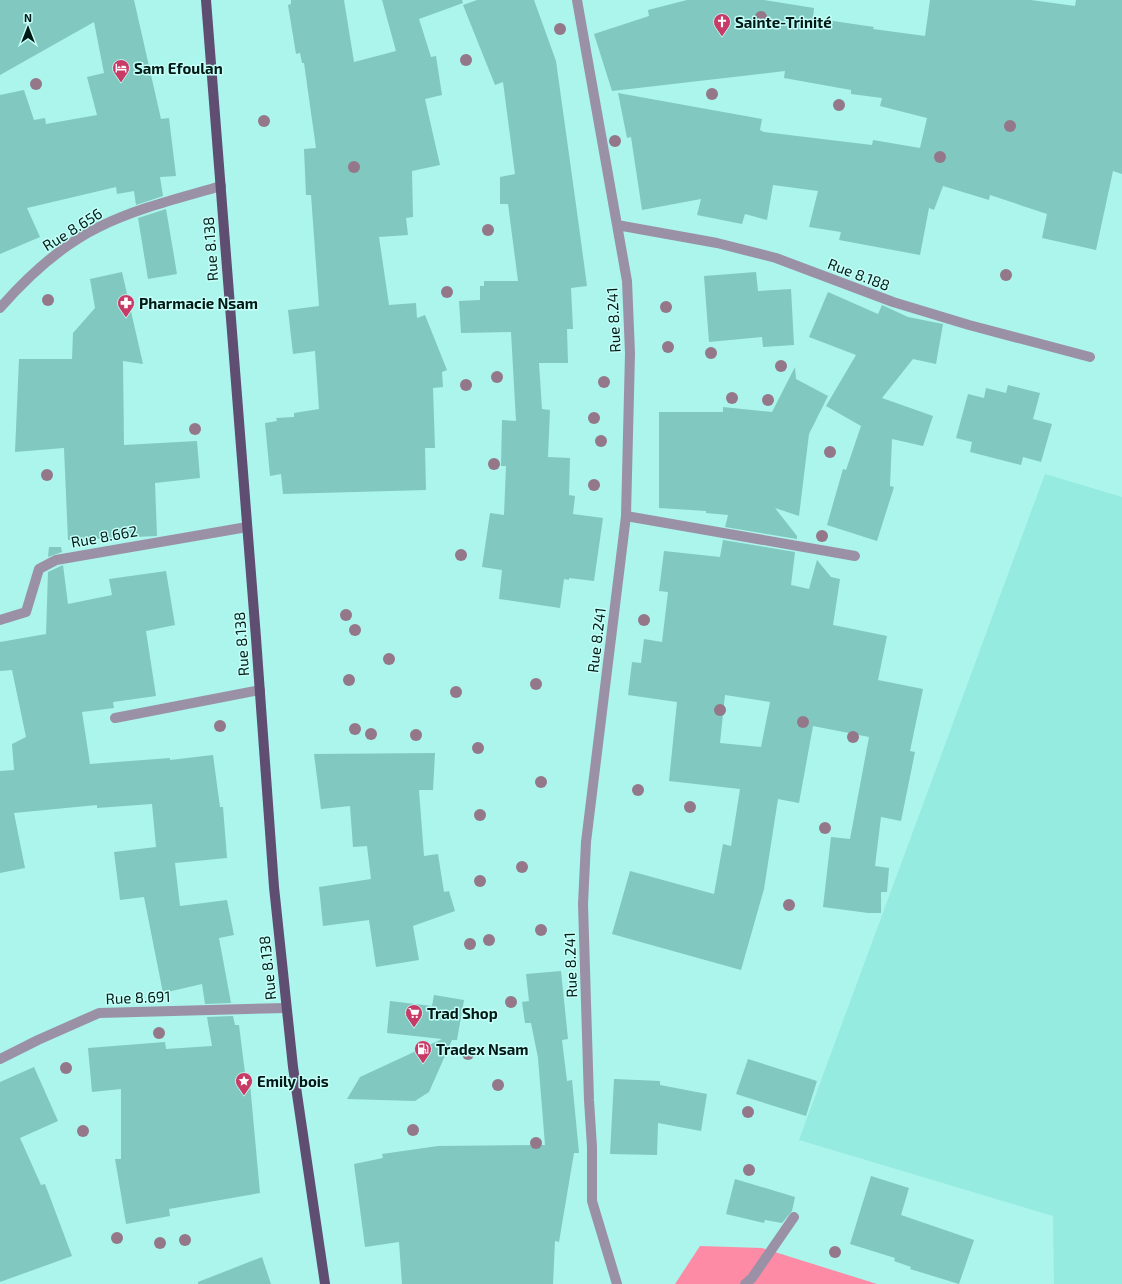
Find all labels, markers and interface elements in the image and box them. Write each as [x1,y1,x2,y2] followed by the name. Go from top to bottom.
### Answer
[8,8,48,48] north arrow
[24,11,32,24] text: N
[712,12,732,37] church icon: Sainte-Trinité
[735,13,832,31] place label: Sainte-Trinité
[111,58,131,83] hotel icon: Sam Efoulan
[134,59,223,77] place label: Sam Efoulan
[39,204,105,254] street label: Rue 8.656
[199,216,221,282] street label: Rue 8.138
[825,254,893,294] street label: Rue 8.188
[602,287,624,353] street label: Rue 8.241
[116,293,136,318] pharmacy icon: Pharmacie Nsam
[139,294,258,312] place label: Pharmacie Nsam
[69,521,139,551] street label: Rue 8.662
[583,606,609,674] street label: Rue 8.241
[230,611,252,677] street label: Rue 8.138
[560,932,580,998] street label: Rue 8.241
[255,935,279,1001] street label: Rue 8.138
[105,987,171,1007] street label: Rue 8.691
[404,1003,424,1028] supermarket icon: Trad Shop
[427,1004,498,1022] place label: Trad Shop
[413,1039,433,1064] fuel station icon: Tradex Nsam
[436,1040,529,1058] place label: Tradex Nsam
[234,1071,254,1096] place icon: Emily bois
[257,1072,329,1091] place label: Emily bois

